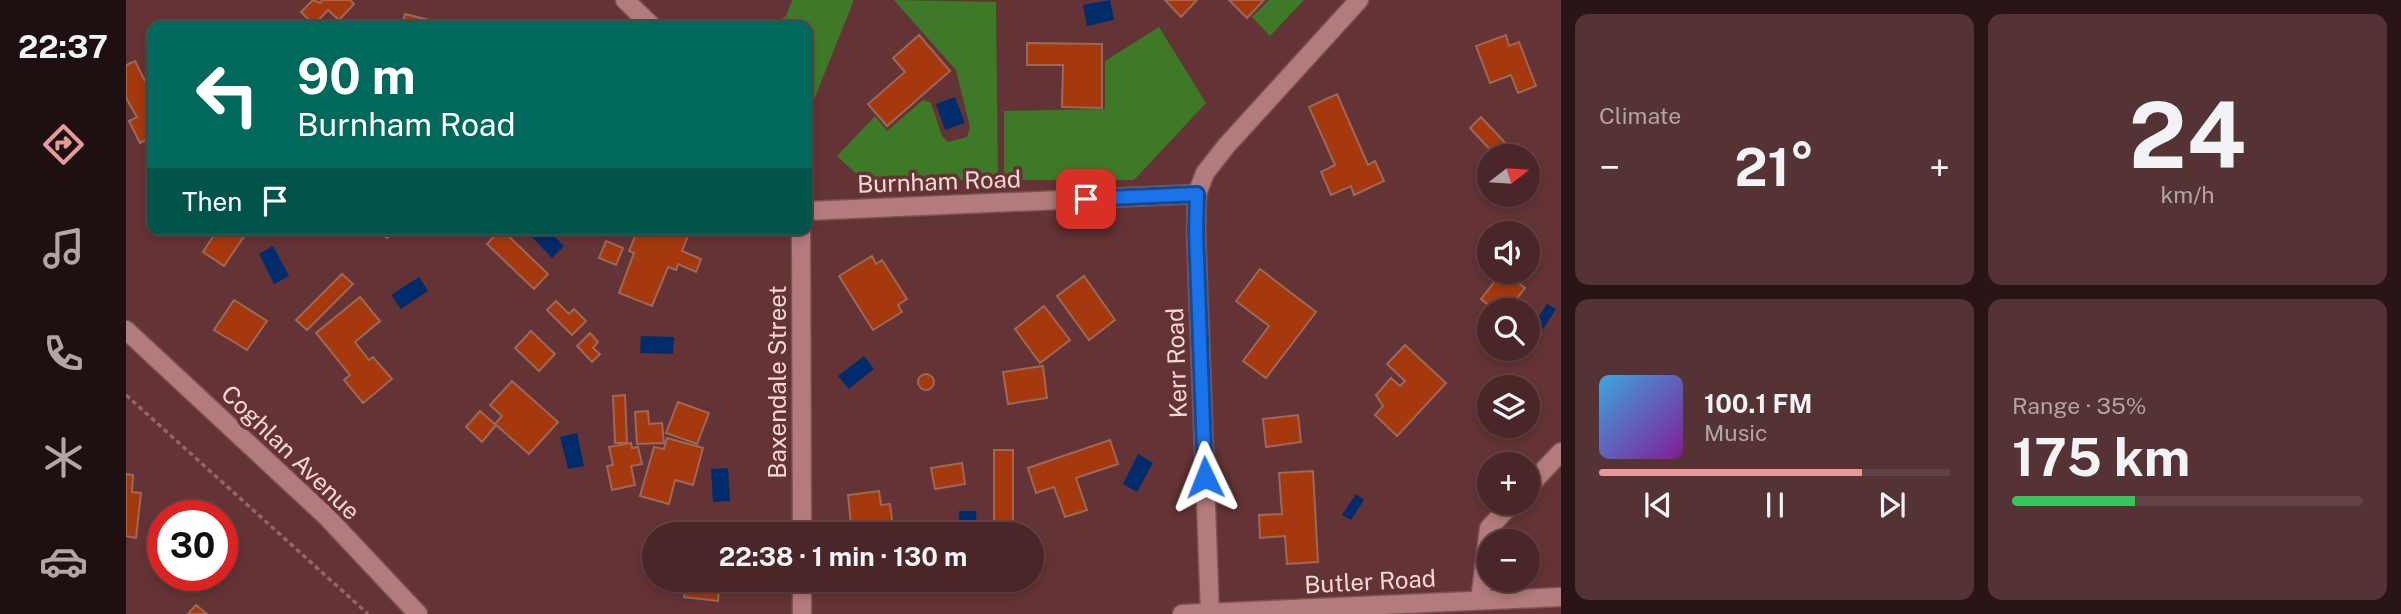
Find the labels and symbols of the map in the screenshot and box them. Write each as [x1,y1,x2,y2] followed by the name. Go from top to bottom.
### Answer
[1477,144,1540,206] north arrow
[857,164,1021,198] street label: Burnham Road
[1056,169,1116,229] pin
[763,285,791,479] street label: Baxendale Street
[1160,307,1192,419] street label: Kerr Road
[216,379,366,525] street label: Coghlan Avenue
[1168,440,1242,514] position arrow
[147,500,238,591] speed limit sign: 30
[1304,564,1436,598] street label: Butler Road

